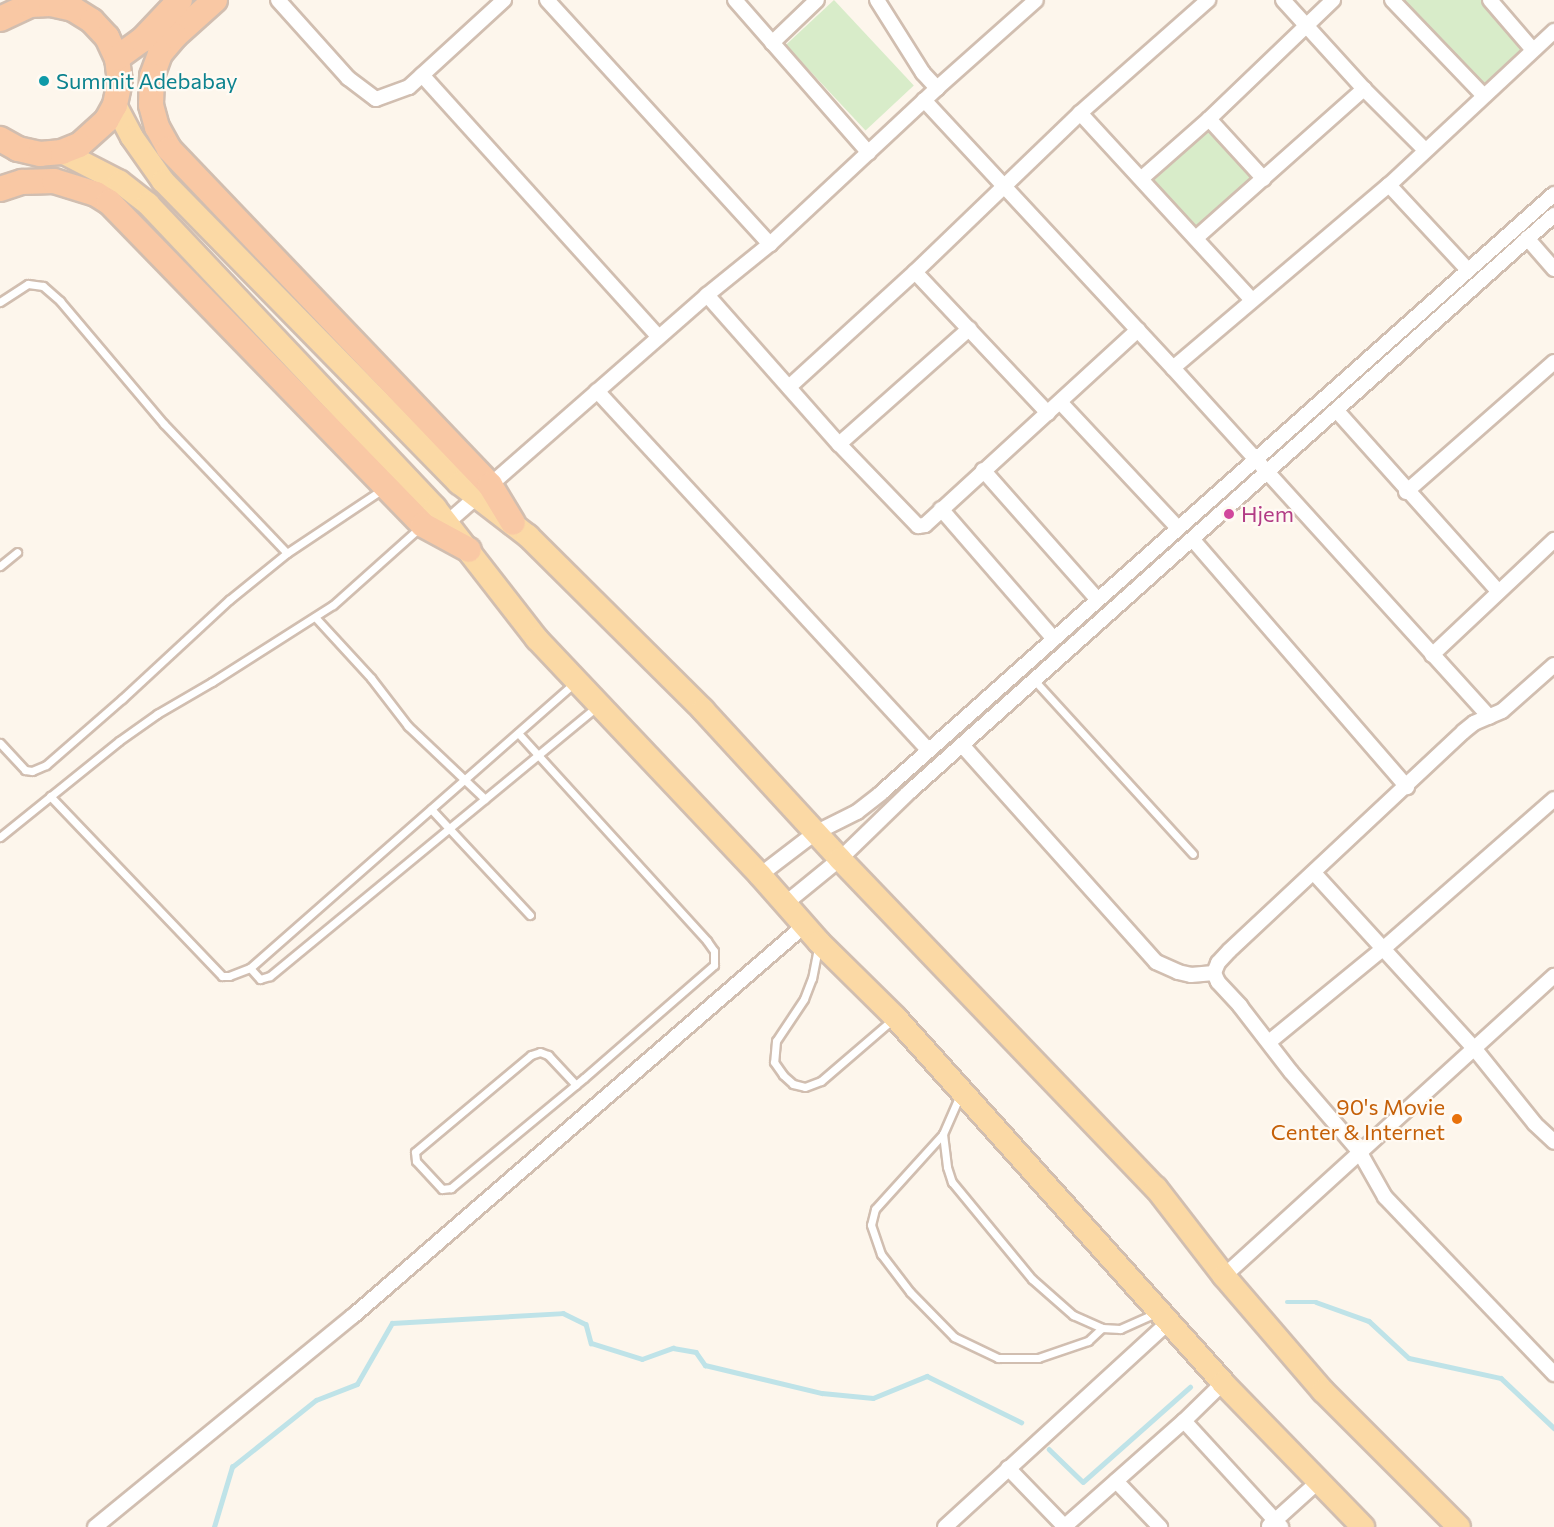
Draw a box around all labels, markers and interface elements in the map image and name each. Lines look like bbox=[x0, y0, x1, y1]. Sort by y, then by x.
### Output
place label: Summit Adebabay bbox=[56, 68, 238, 94]
marker: Summit Adebabay bbox=[37, 74, 51, 88]
place label: Hjem bbox=[1241, 501, 1294, 527]
marker: Hjem bbox=[1222, 507, 1236, 521]
place label: 90's Movie Center & Internet bbox=[1271, 1093, 1445, 1144]
marker: 90's Movie Center & Internet bbox=[1450, 1112, 1464, 1126]

